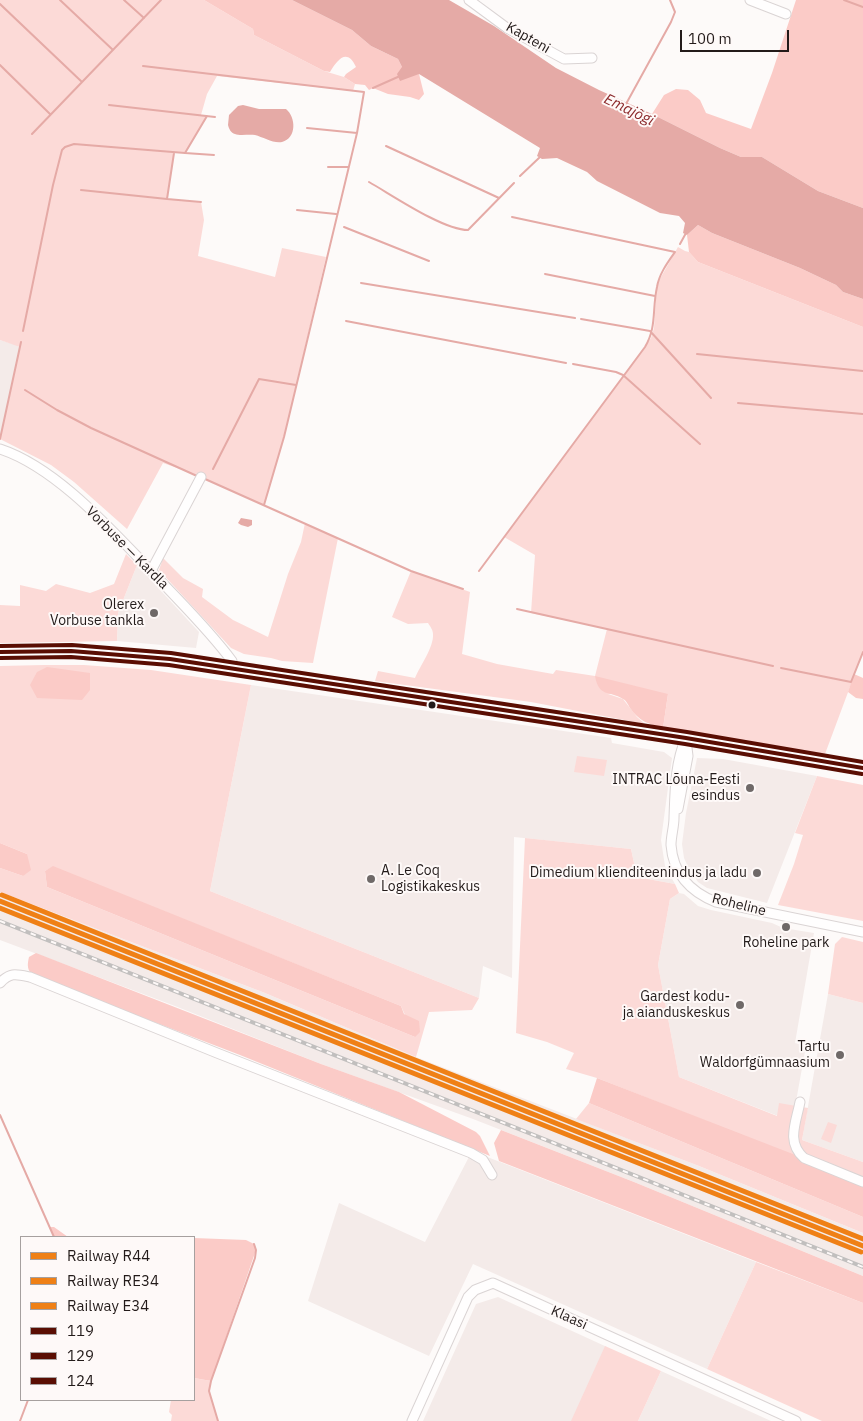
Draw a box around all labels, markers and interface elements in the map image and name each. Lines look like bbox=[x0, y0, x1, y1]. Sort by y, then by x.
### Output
street label: Kapteni bbox=[503, 19, 553, 57]
scale bar bbox=[683, 20, 792, 52]
text: 100 m bbox=[688, 29, 732, 48]
water label: Emajõgi bbox=[601, 90, 657, 130]
street label: Vorbuse — Kardla bbox=[82, 503, 172, 593]
place label: Olerex Vorbuse tankla bbox=[50, 597, 144, 630]
marker: Olerex Vorbuse tankla bbox=[148, 607, 160, 619]
unlabelled marker bbox=[427, 700, 437, 710]
place label: INTRAC Lõuna-Eesti esindus bbox=[612, 772, 740, 804]
marker: INTRAC Lõuna-Eesti esindus bbox=[744, 782, 756, 794]
place label: A. Le Coq Logistikakeskus bbox=[381, 863, 480, 896]
place label: Dimedium klienditeenindus ja ladu bbox=[530, 865, 747, 881]
marker: Dimedium klienditeenindus ja ladu bbox=[751, 867, 763, 879]
marker: A. Le Coq Logistikakeskus bbox=[365, 873, 377, 885]
street label: Roheline bbox=[710, 890, 768, 920]
marker: Roheline park bbox=[780, 921, 792, 933]
place label: Roheline park bbox=[743, 935, 829, 951]
place label: Gardest kodu- ja aianduskeskus bbox=[623, 989, 730, 1022]
marker: Gardest kodu- ja aianduskeskus bbox=[734, 999, 746, 1011]
place label: Tartu Waldorfgümnaasium bbox=[700, 1039, 830, 1072]
marker: Tartu Waldorfgümnaasium bbox=[834, 1049, 846, 1061]
legend bbox=[20, 1236, 195, 1401]
text: Railway R44 bbox=[67, 1246, 150, 1265]
text: Railway RE34 bbox=[67, 1271, 159, 1290]
text: Railway E34 bbox=[67, 1296, 149, 1315]
street label: Klaasi bbox=[548, 1303, 590, 1333]
text: 119 bbox=[67, 1321, 94, 1340]
text: 129 bbox=[67, 1346, 94, 1365]
text: 124 bbox=[67, 1371, 94, 1390]

